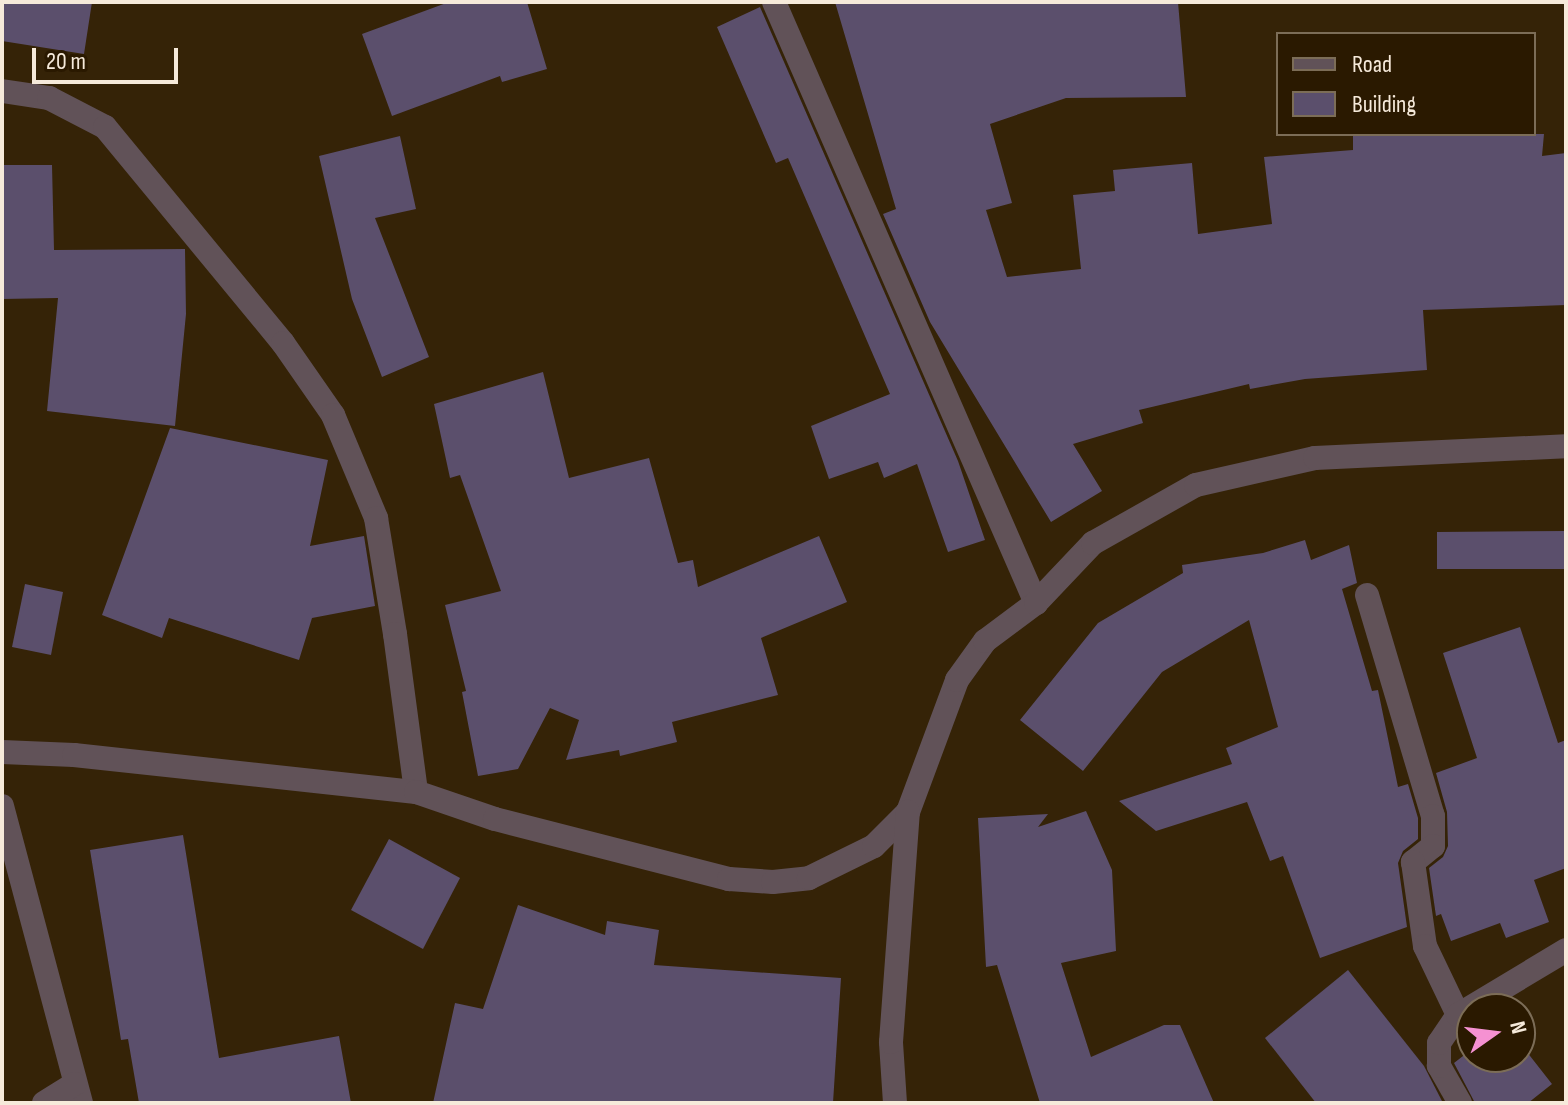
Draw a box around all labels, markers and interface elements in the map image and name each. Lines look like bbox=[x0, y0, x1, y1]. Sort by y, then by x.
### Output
scale bar bbox=[36, 32, 182, 82]
legend bbox=[1276, 32, 1536, 136]
text: 20 m bbox=[46, 47, 86, 76]
text: Road bbox=[1352, 50, 1392, 79]
text: Building bbox=[1352, 90, 1416, 119]
north arrow bbox=[1456, 993, 1536, 1073]
text: N bbox=[1503, 1019, 1532, 1037]

